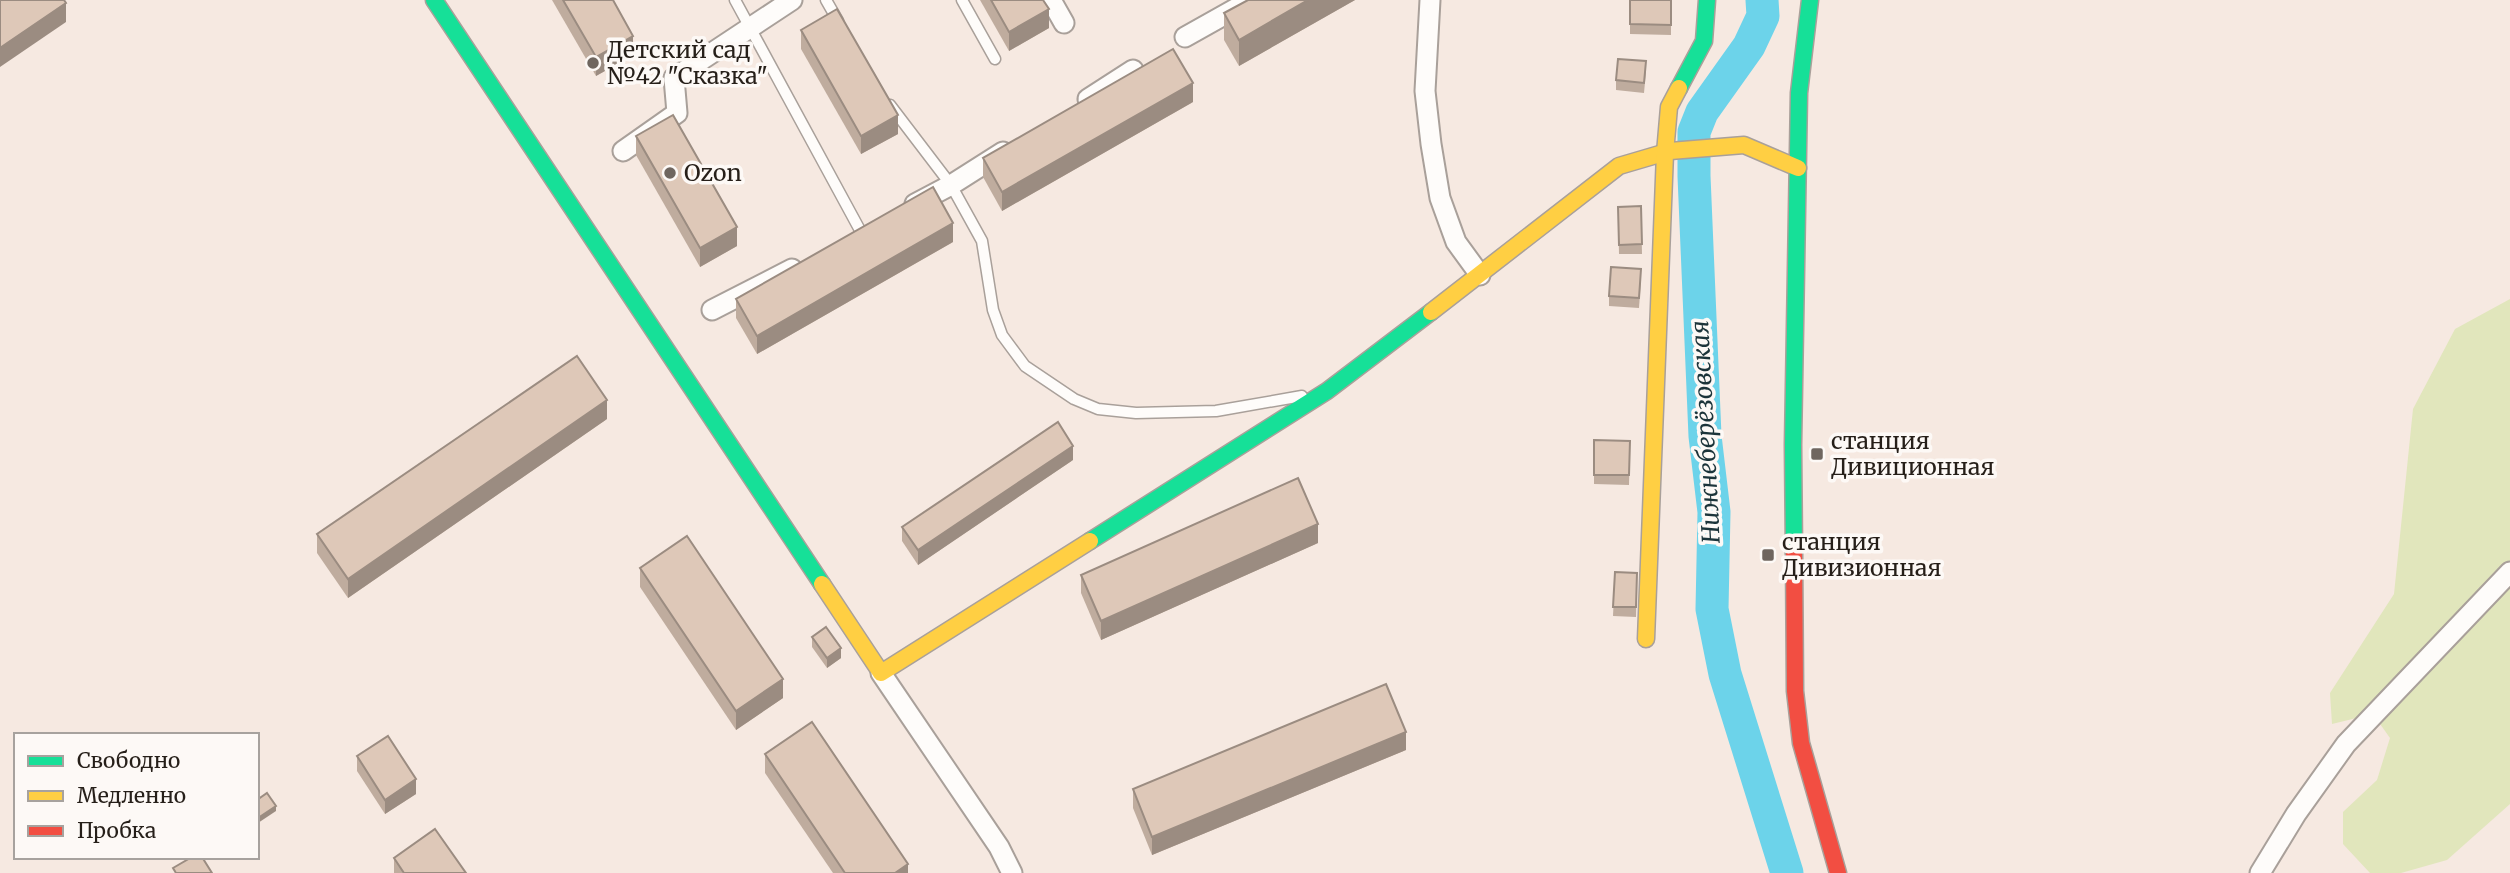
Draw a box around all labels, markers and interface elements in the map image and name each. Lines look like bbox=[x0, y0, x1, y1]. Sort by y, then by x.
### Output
place label: Детский сад №42 "Сказка" bbox=[607, 35, 768, 90]
marker: Детский сад №42 "Сказка" bbox=[585, 55, 601, 71]
place label: Ozon bbox=[684, 158, 742, 187]
marker: Ozon bbox=[662, 165, 678, 181]
water label: Нижнеберёзовская bbox=[1684, 320, 1727, 544]
place label: станция Дивиционная bbox=[1831, 426, 1994, 481]
marker: станция Дивиционная bbox=[1809, 446, 1825, 462]
place label: станция Дивизионная bbox=[1782, 527, 1941, 582]
marker: станция Дивизионная bbox=[1760, 547, 1776, 563]
legend bbox=[14, 733, 259, 859]
text: Свободно bbox=[77, 747, 180, 774]
text: Медленно bbox=[77, 782, 186, 809]
text: Пробка bbox=[77, 817, 156, 844]

